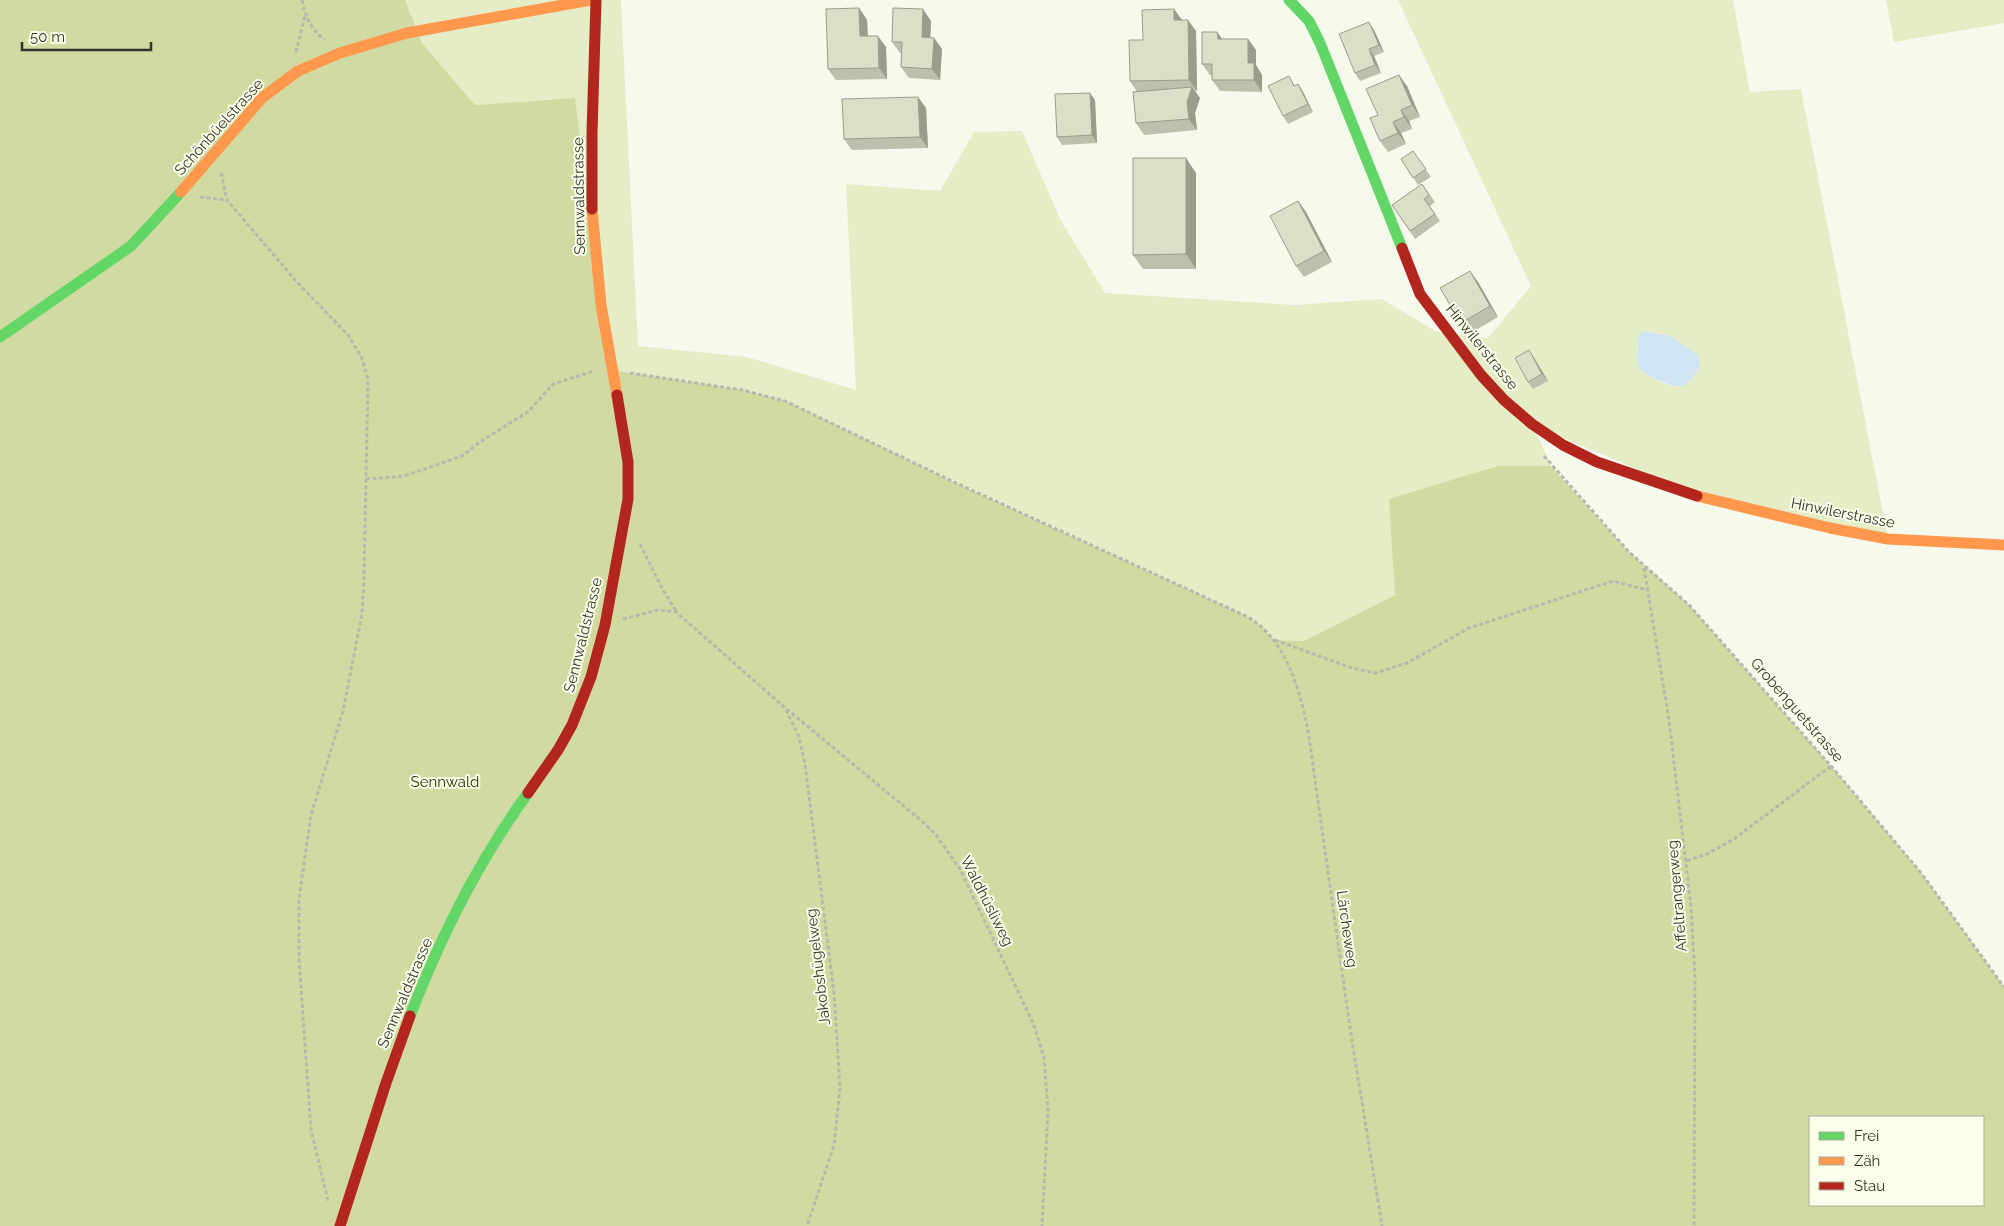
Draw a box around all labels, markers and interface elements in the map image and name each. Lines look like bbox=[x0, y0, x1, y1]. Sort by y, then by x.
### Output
scale bar bbox=[22, 20, 151, 52]
text: 50 m bbox=[30, 28, 65, 46]
street label: Schönbüelstrasse bbox=[171, 75, 267, 179]
street label: Sennwaldstrasse bbox=[569, 137, 589, 255]
street label: Hinwilerstrasse bbox=[1442, 300, 1522, 394]
street label: Hinwilerstrasse bbox=[1789, 494, 1897, 532]
street label: Sennwaldstrasse bbox=[560, 575, 606, 694]
street label: Grobenguetstrasse bbox=[1747, 654, 1847, 766]
park label: Sennwald bbox=[411, 773, 479, 791]
street label: Affeltrangerweg bbox=[1663, 840, 1691, 952]
street label: Waldhüsliweg bbox=[957, 853, 1017, 949]
street label: Lärcheweg bbox=[1333, 889, 1361, 969]
street label: Jakobshügelweg bbox=[802, 907, 834, 1027]
street label: Sennwaldstrasse bbox=[374, 935, 436, 1051]
legend bbox=[1809, 1116, 1984, 1206]
text: Frei bbox=[1854, 1127, 1879, 1145]
text: Zäh bbox=[1854, 1152, 1880, 1170]
text: Stau bbox=[1854, 1177, 1885, 1195]

